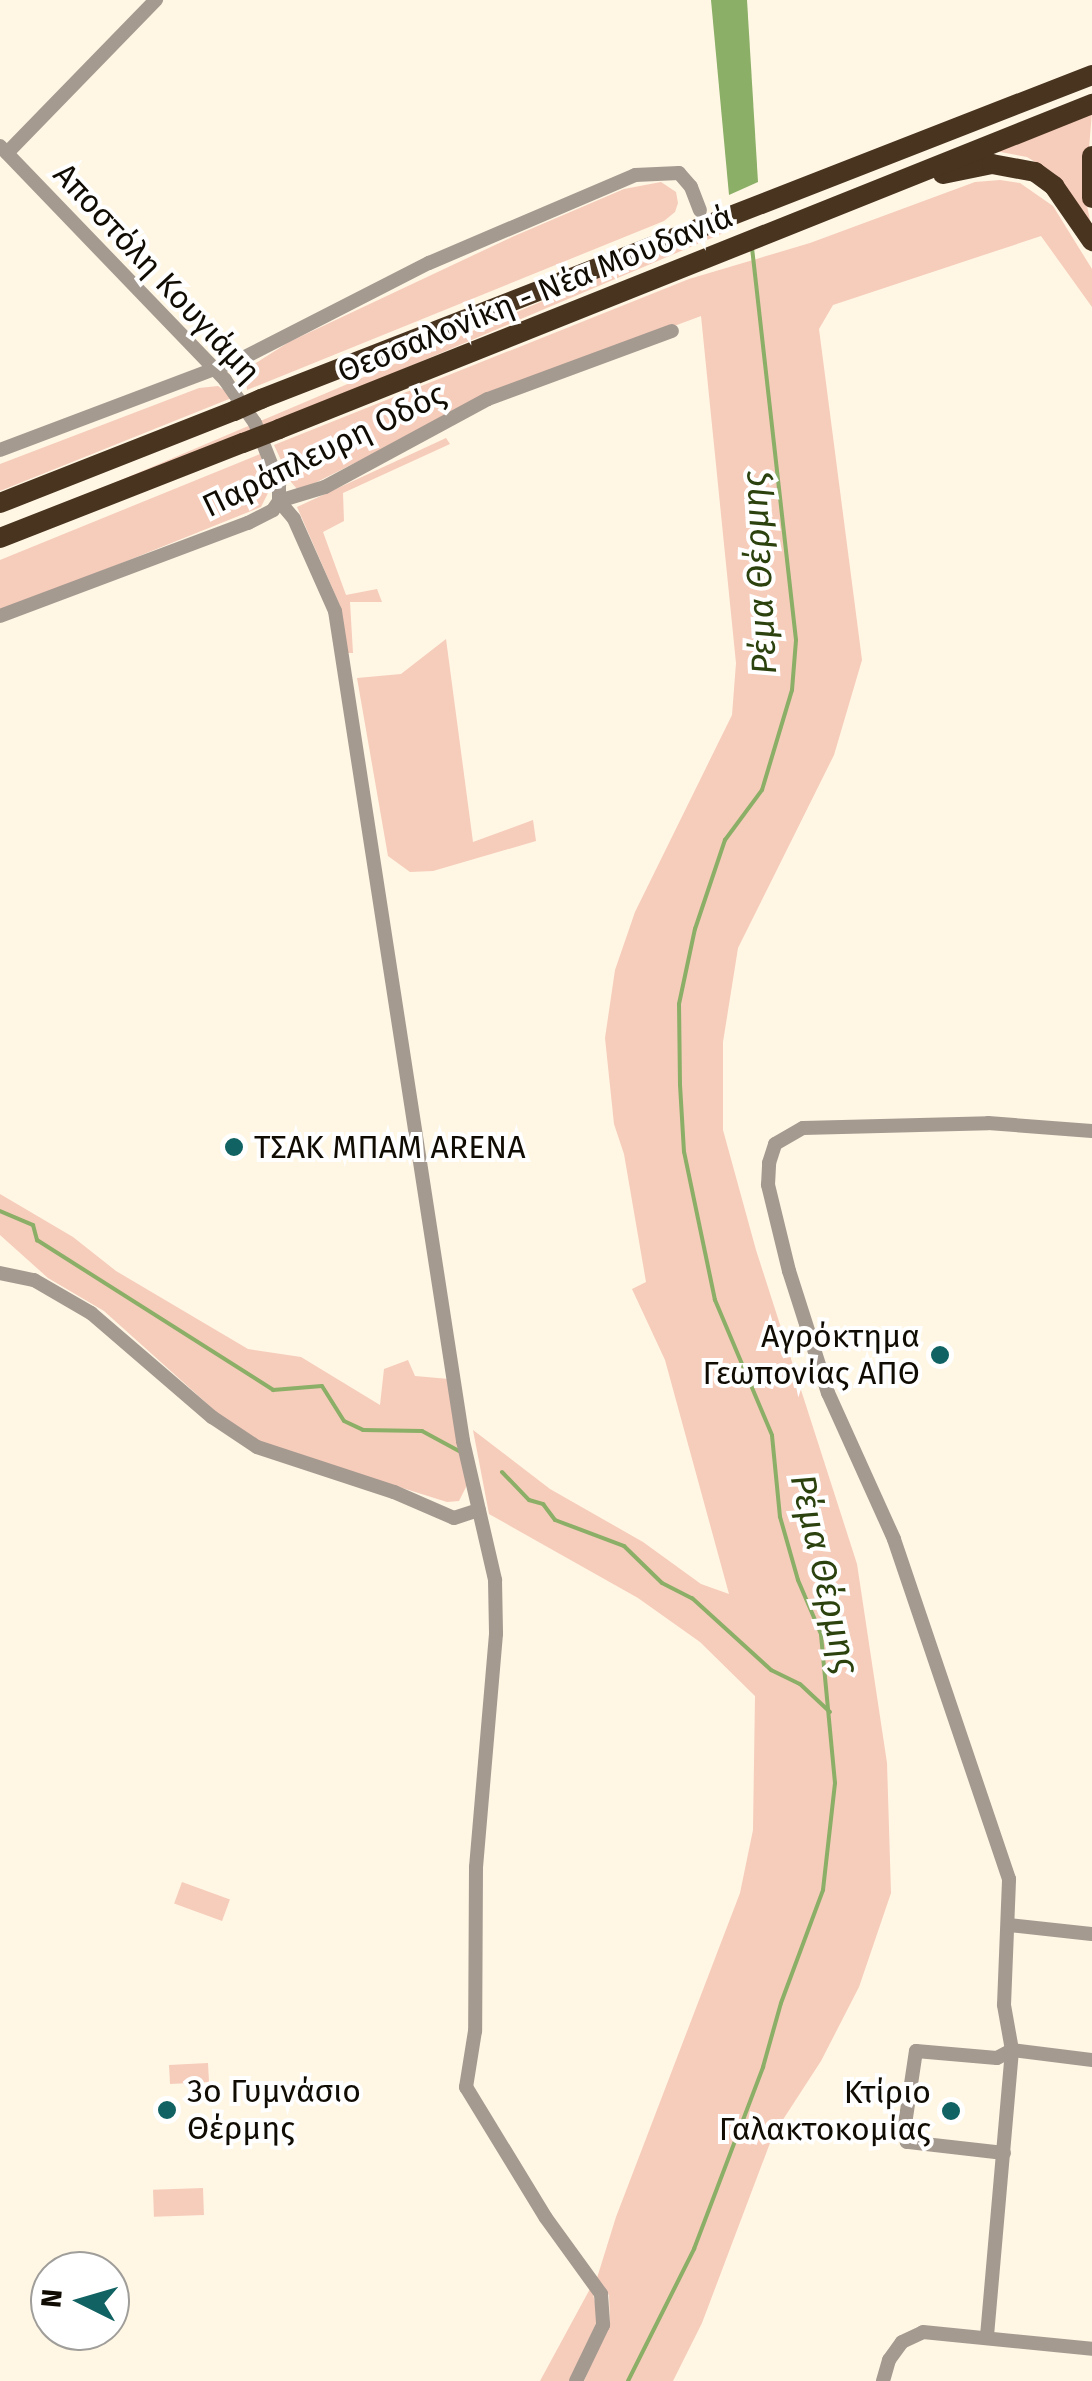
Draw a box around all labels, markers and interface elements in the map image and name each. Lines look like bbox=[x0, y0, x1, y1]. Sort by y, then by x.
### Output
street label: Αποστόλη Κουγιάμη bbox=[45, 155, 269, 391]
street label: Θεσσαλονίκη - Νέα Μουδανιά bbox=[332, 197, 738, 391]
street label: Παράπλευρη Οδός bbox=[196, 375, 452, 525]
water label: Ρέμα Θέρμης bbox=[733, 470, 785, 676]
place label: ΤΣΑΚ ΜΠΑΜ ARENA bbox=[254, 1128, 526, 1166]
marker: ΤΣΑΚ ΜΠΑΜ ARENA bbox=[223, 1136, 245, 1158]
place label: Αγρόκτημα Γεωπονίας ΑΠΘ bbox=[703, 1318, 920, 1393]
marker: Αγρόκτημα Γεωπονίας ΑΠΘ bbox=[929, 1344, 951, 1366]
water label: Ρέμα Θέρμης bbox=[782, 1470, 868, 1678]
place label: 3ο Γυμνάσιο Θέρμης bbox=[187, 2073, 361, 2148]
place label: Κτίριο Γαλακτοκομίας bbox=[719, 2074, 931, 2149]
marker: 3ο Γυμνάσιο Θέρμης bbox=[156, 2099, 178, 2121]
marker: Κτίριο Γαλακτοκομίας bbox=[940, 2100, 962, 2122]
north arrow bbox=[30, 2251, 130, 2351]
text: N bbox=[34, 2288, 69, 2309]

